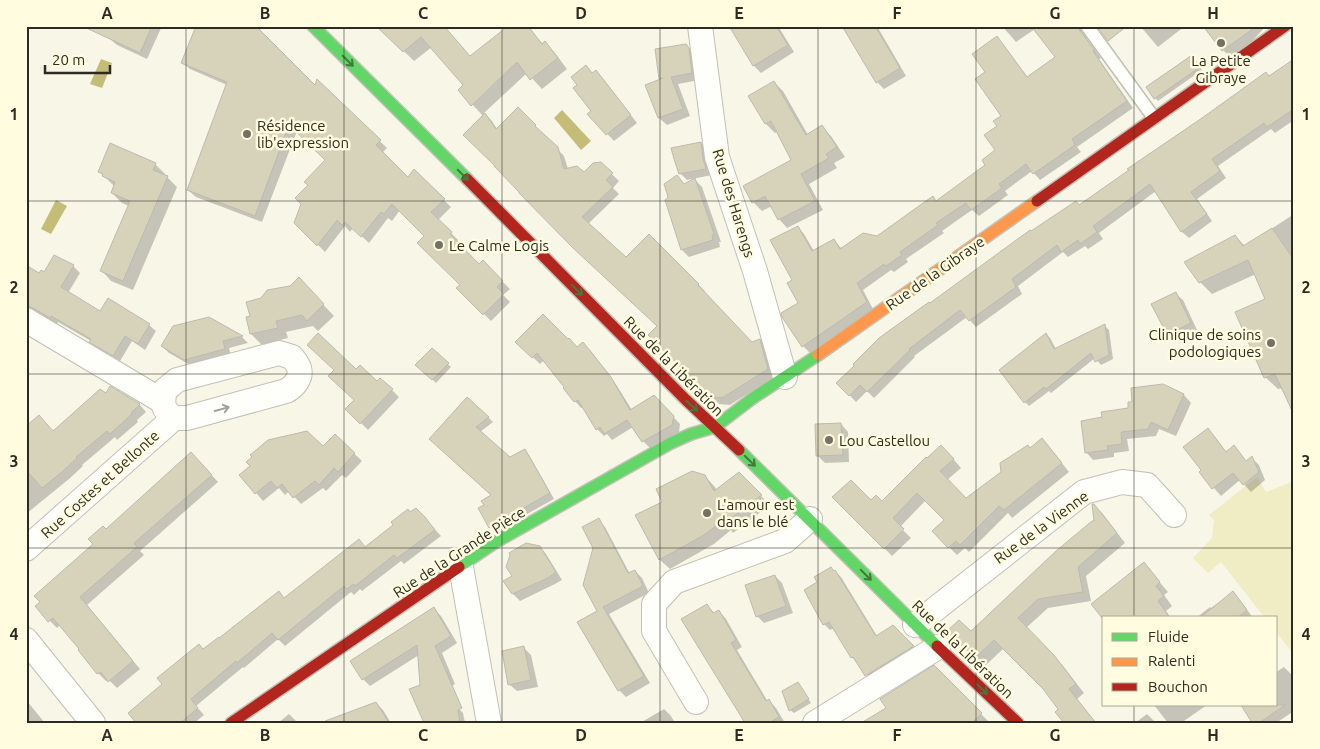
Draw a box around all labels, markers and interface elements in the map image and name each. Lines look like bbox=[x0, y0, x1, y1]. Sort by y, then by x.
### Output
text: A bbox=[101, 4, 113, 22]
text: B bbox=[260, 4, 270, 22]
text: C bbox=[418, 4, 428, 22]
text: D bbox=[575, 4, 587, 22]
text: E bbox=[734, 4, 744, 22]
text: F bbox=[893, 4, 902, 22]
text: G bbox=[1049, 4, 1061, 22]
text: H bbox=[1207, 4, 1219, 22]
marker: La Petite Gibraye bbox=[1215, 37, 1227, 49]
scale bar bbox=[45, 42, 110, 74]
text: 20 m bbox=[52, 51, 85, 68]
place label: La Petite Gibraye bbox=[1191, 52, 1251, 86]
one-way arrow bbox=[341, 54, 353, 66]
text: 1 bbox=[9, 105, 19, 123]
text: 1 bbox=[1301, 105, 1311, 123]
place label: Résidence lib'expression bbox=[257, 117, 349, 151]
marker: Résidence lib'expression bbox=[241, 128, 253, 140]
street label: Rue des Harengs bbox=[709, 147, 759, 259]
one-way arrow bbox=[457, 169, 469, 181]
street label: Rue de la Gibraye bbox=[882, 233, 988, 313]
place label: Le Calme Logis bbox=[449, 237, 549, 254]
marker: Le Calme Logis bbox=[433, 239, 445, 251]
text: 2 bbox=[9, 278, 19, 296]
text: 2 bbox=[1301, 278, 1311, 296]
one-way arrow bbox=[571, 284, 583, 296]
street label: Rue de la Libération bbox=[621, 313, 727, 419]
place label: Clinique de soins podologiques bbox=[1148, 326, 1261, 360]
marker: Clinique de soins podologiques bbox=[1265, 337, 1277, 349]
one-way arrow bbox=[685, 400, 698, 412]
one-way arrow bbox=[213, 403, 229, 413]
street label: Rue Costes et Bellonte bbox=[37, 427, 163, 541]
place label: Lou Castellou bbox=[839, 432, 930, 449]
marker: Lou Castellou bbox=[823, 434, 835, 446]
text: 3 bbox=[9, 452, 19, 470]
text: 3 bbox=[1301, 452, 1311, 470]
one-way arrow bbox=[744, 455, 756, 467]
street label: Rue de la Vienne bbox=[990, 487, 1092, 567]
place label: L'amour est dans le blé bbox=[717, 496, 794, 530]
street label: Rue de la Grande Pièce bbox=[390, 503, 528, 601]
marker: L'amour est dans le blé bbox=[701, 507, 713, 519]
one-way arrow bbox=[860, 569, 872, 581]
street label: Rue de la Libération bbox=[909, 596, 1017, 702]
legend bbox=[1102, 616, 1278, 706]
text: 4 bbox=[9, 625, 19, 643]
text: 4 bbox=[1301, 625, 1311, 643]
text: Fluide bbox=[1148, 628, 1189, 645]
text: Ralenti bbox=[1148, 652, 1195, 669]
text: Bouchon bbox=[1148, 678, 1208, 695]
one-way arrow bbox=[975, 683, 988, 695]
text: A bbox=[101, 726, 113, 744]
text: B bbox=[260, 726, 270, 744]
text: C bbox=[418, 726, 428, 744]
text: D bbox=[575, 726, 587, 744]
text: E bbox=[734, 726, 744, 744]
text: F bbox=[893, 726, 902, 744]
text: G bbox=[1049, 726, 1061, 744]
text: H bbox=[1207, 726, 1219, 744]

